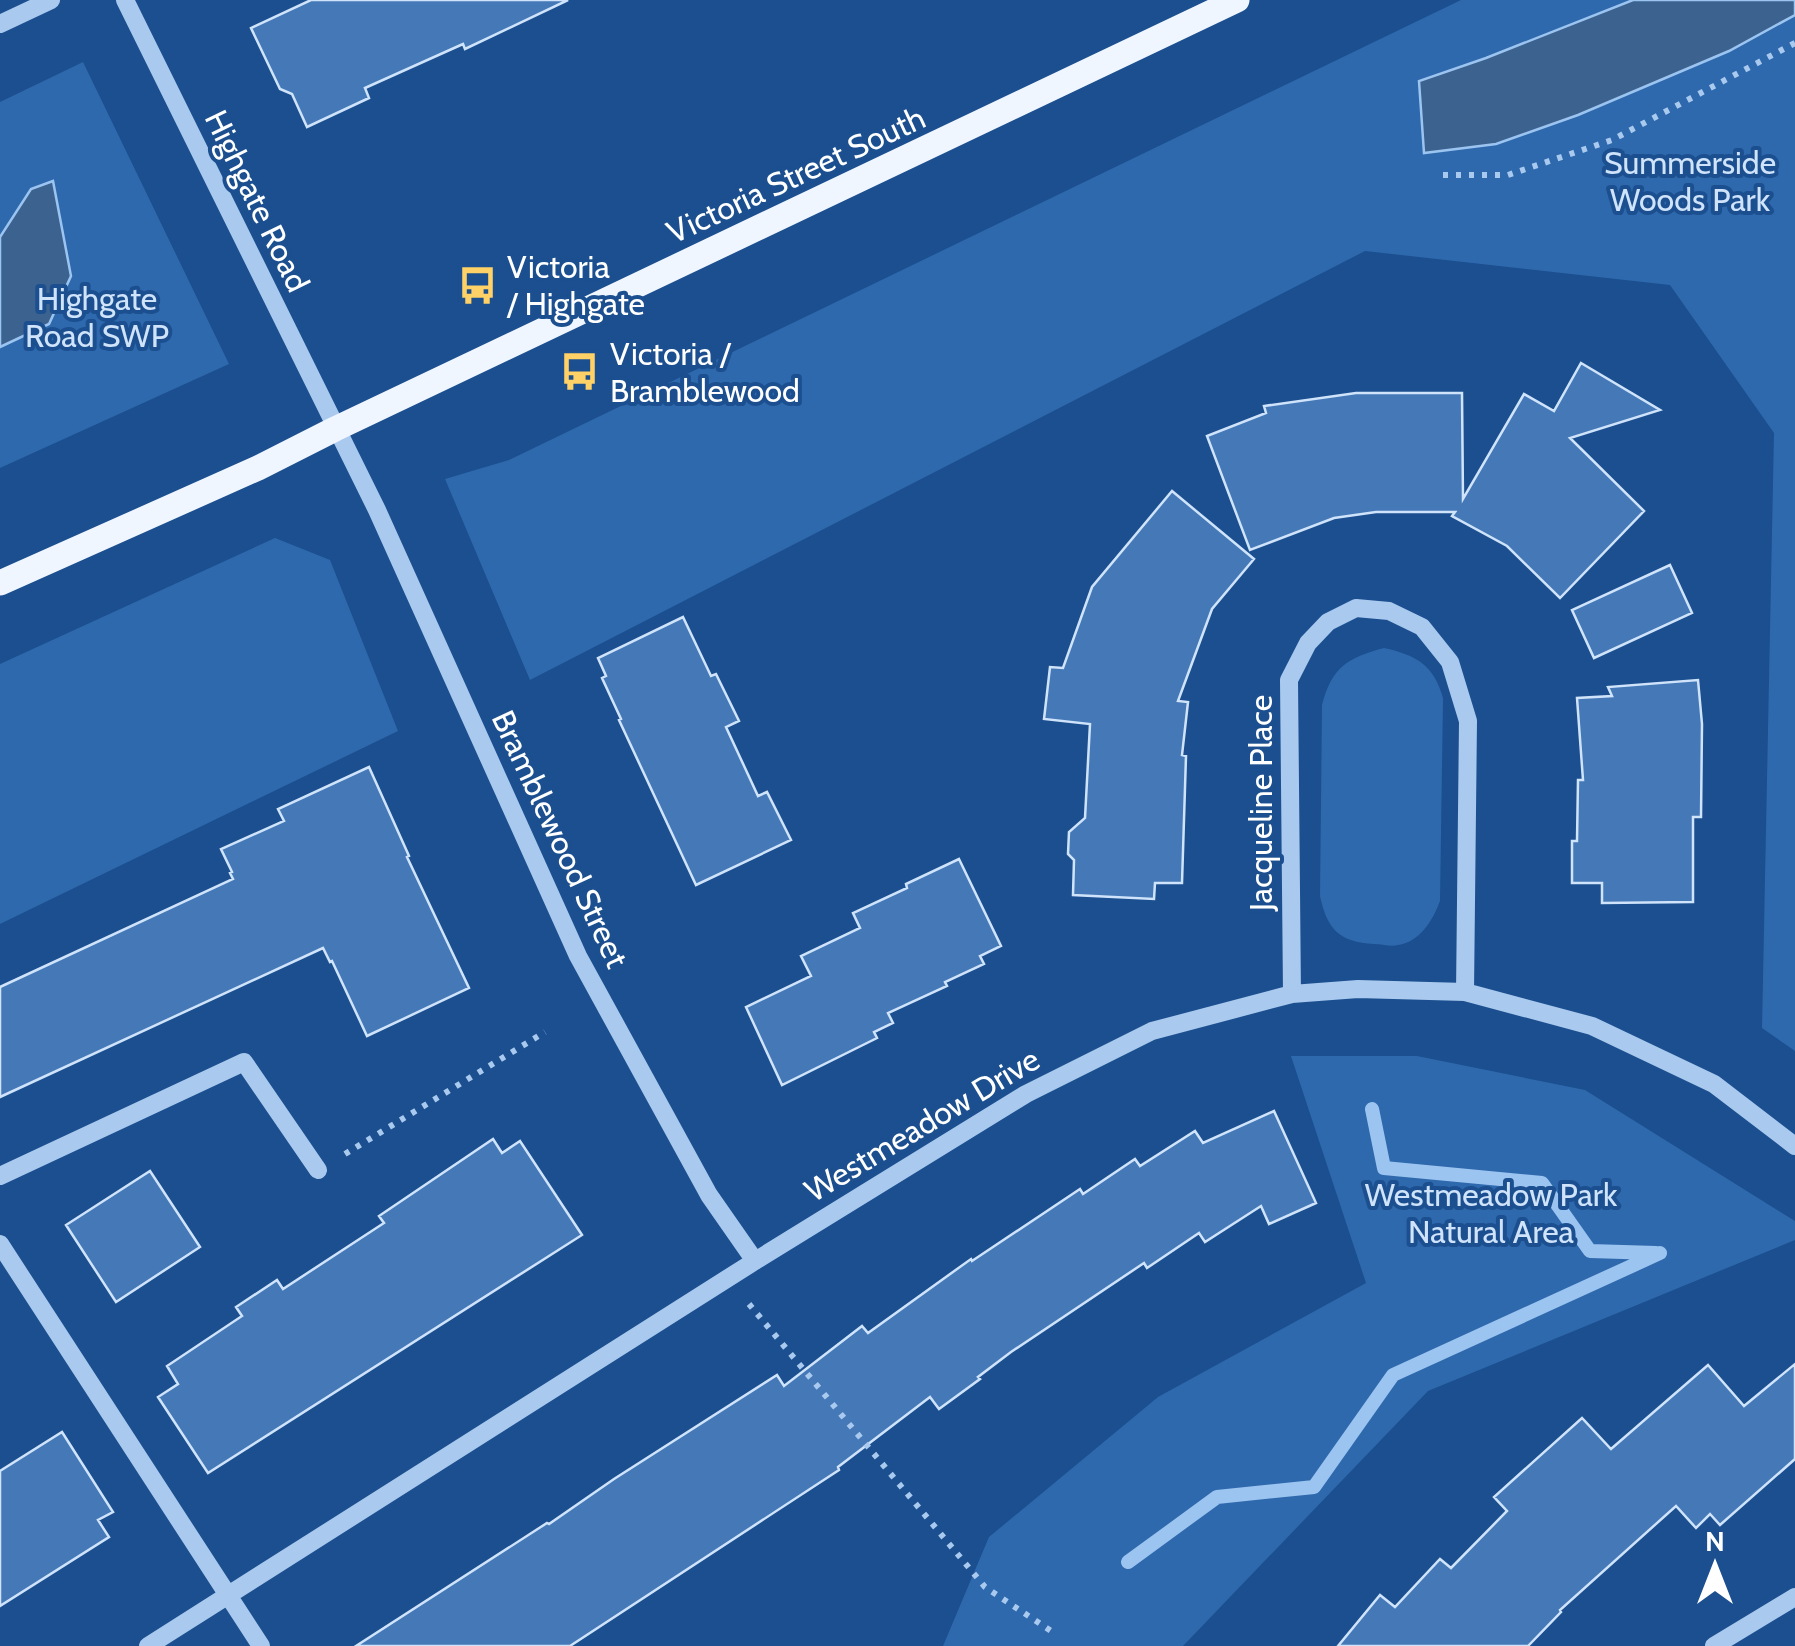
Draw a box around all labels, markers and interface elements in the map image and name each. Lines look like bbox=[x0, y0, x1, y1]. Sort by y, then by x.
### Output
street label: Victoria Street South bbox=[660, 98, 931, 252]
street label: Highgate Road bbox=[197, 104, 318, 298]
park label: Summerside Woods Park bbox=[1604, 143, 1776, 219]
place label: Victoria / Highgate bbox=[506, 247, 645, 323]
bus stop icon: Victoria / Highgate bbox=[456, 264, 498, 306]
park label: Highgate Road SWP bbox=[25, 279, 169, 355]
place label: Victoria / Bramblewood bbox=[610, 334, 800, 410]
bus stop icon: Victoria / Bramblewood bbox=[559, 351, 601, 393]
street label: Jacqueline Place bbox=[1241, 695, 1280, 912]
street label: Bramblewood Street bbox=[484, 704, 637, 974]
street label: Westmeadow Drive bbox=[797, 1039, 1046, 1210]
park label: Westmeadow Park Natural Area bbox=[1365, 1175, 1618, 1251]
north arrow bbox=[1665, 1516, 1765, 1616]
text: N bbox=[1705, 1524, 1725, 1558]

